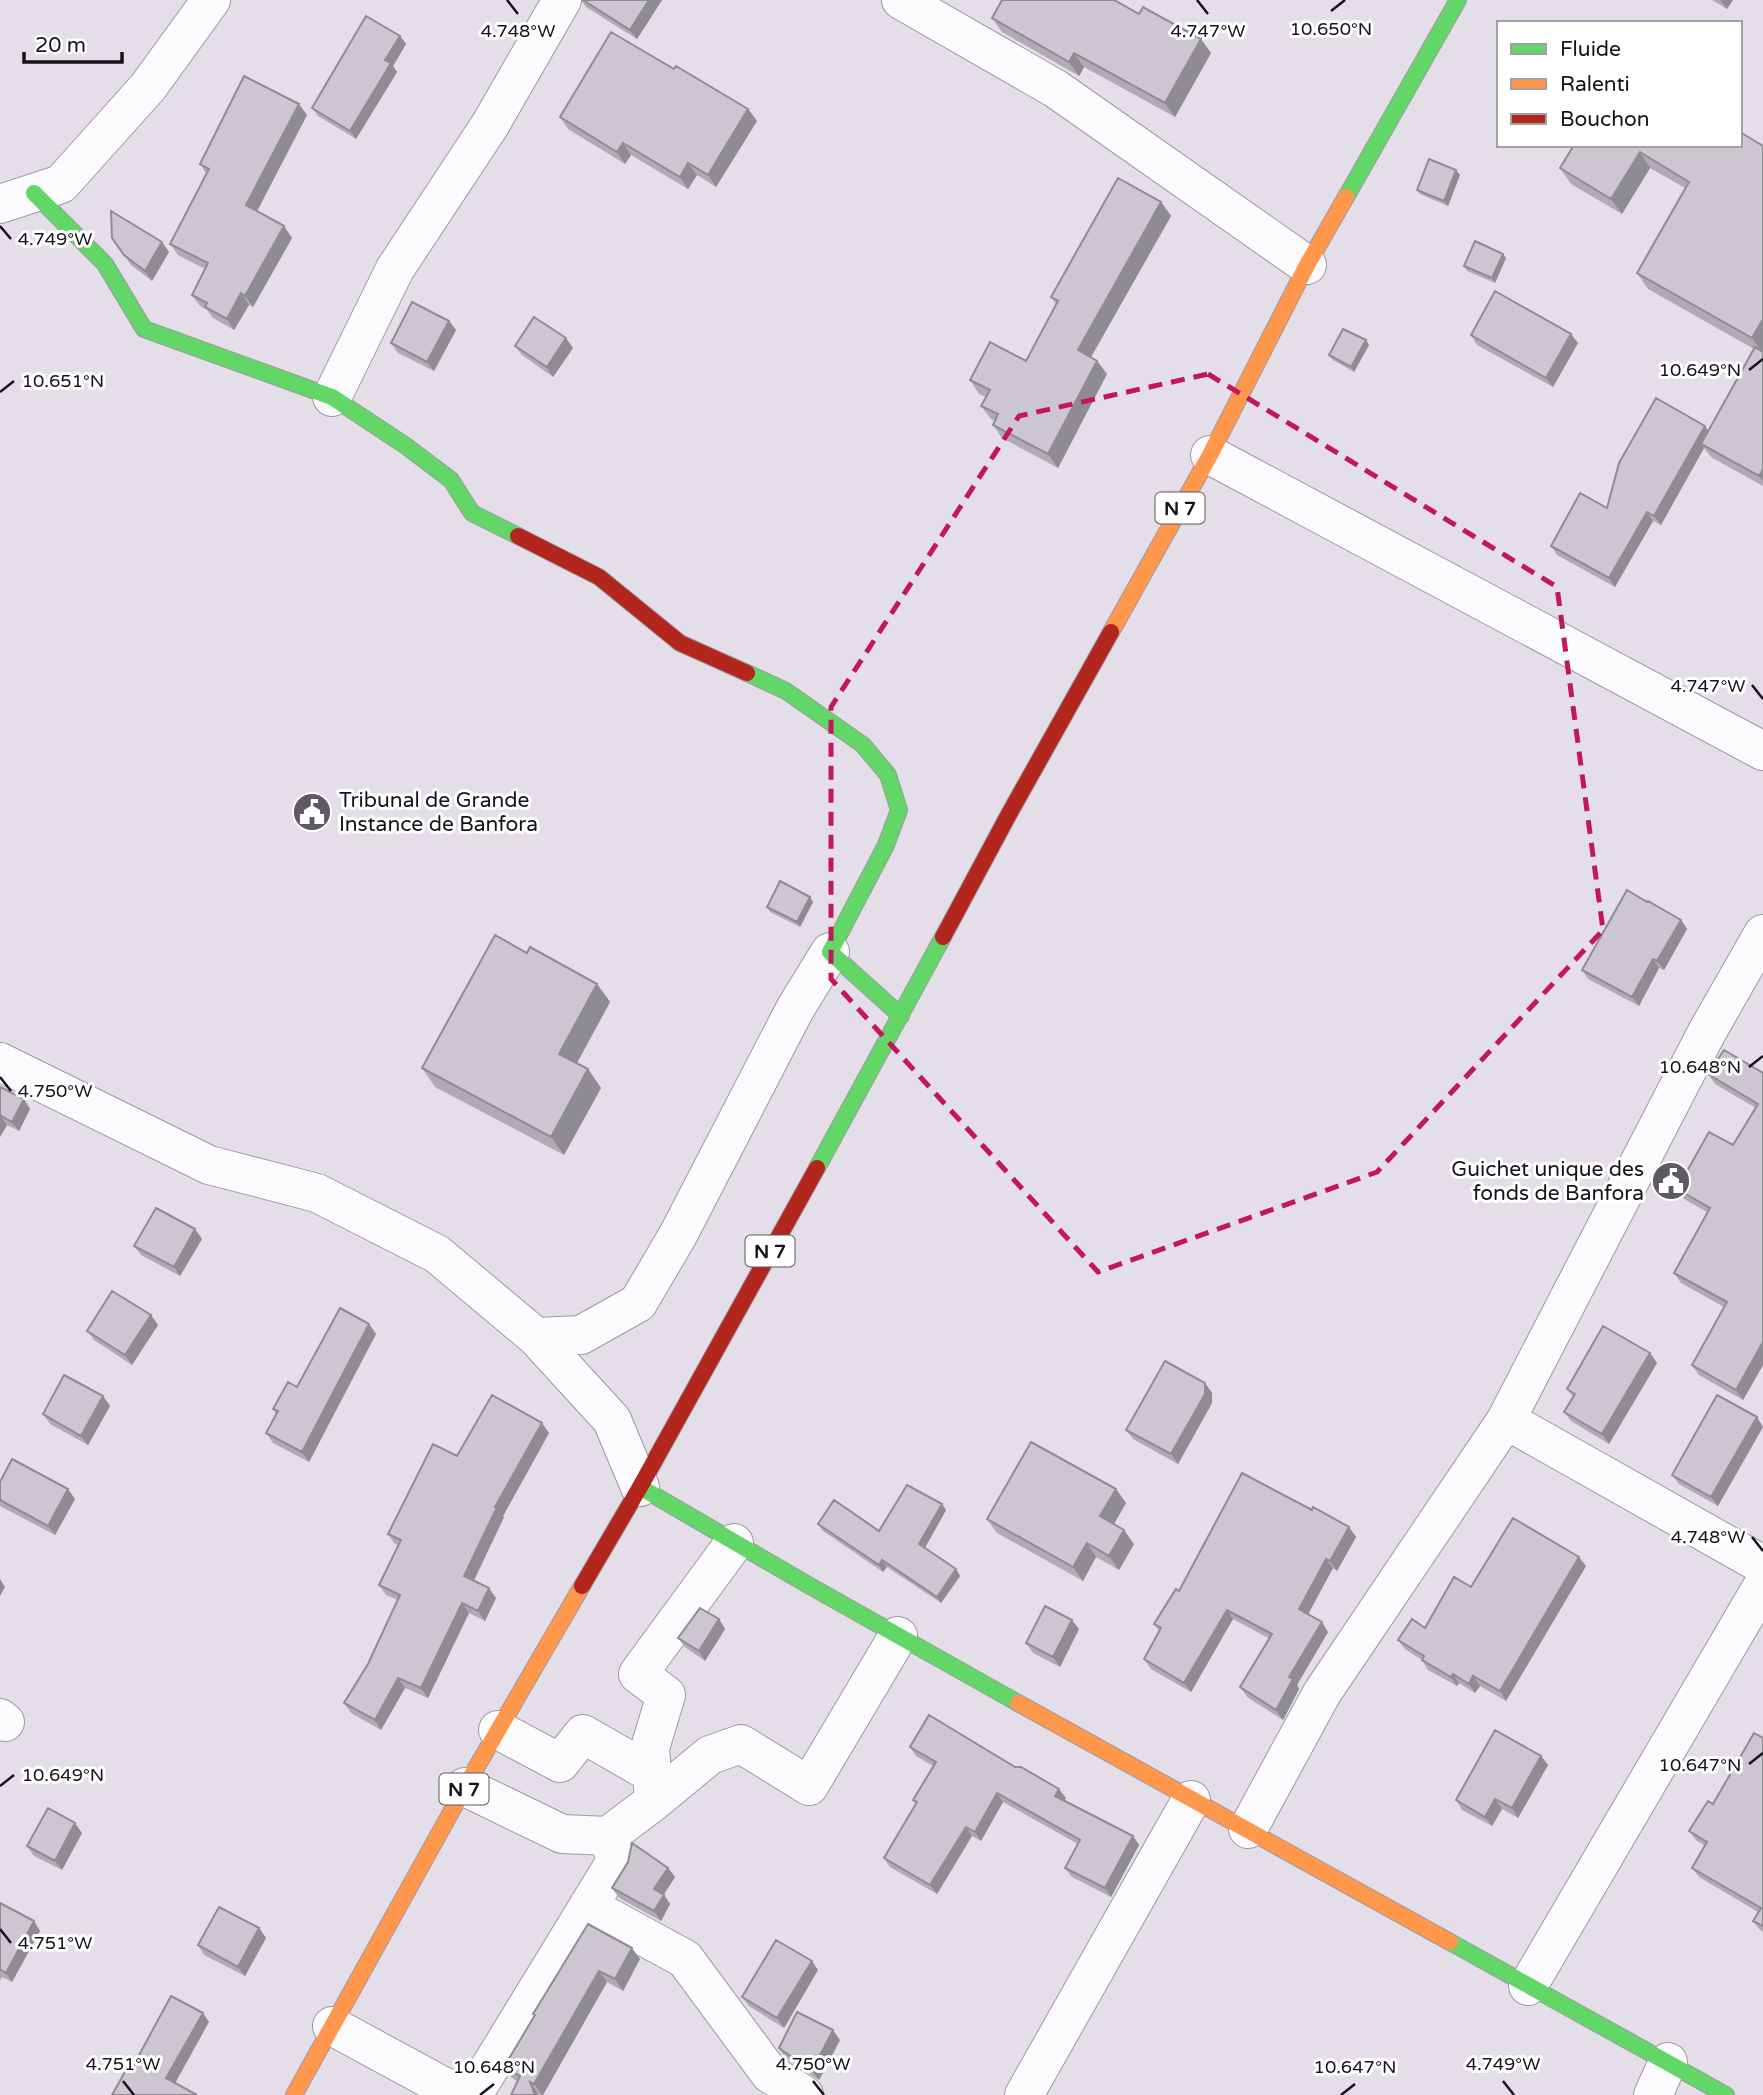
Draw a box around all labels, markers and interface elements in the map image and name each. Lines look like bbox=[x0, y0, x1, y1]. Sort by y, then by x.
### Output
text: 10.650°N bbox=[1290, 18, 1372, 40]
text: 4.748°W bbox=[481, 20, 555, 42]
text: 4.747°W bbox=[1170, 20, 1246, 42]
scale bar bbox=[24, 21, 122, 65]
legend bbox=[1497, 21, 1742, 147]
text: 20 m bbox=[35, 33, 86, 58]
text: Fluide bbox=[1560, 37, 1621, 62]
text: Ralenti bbox=[1560, 72, 1630, 97]
text: Bouchon bbox=[1560, 107, 1650, 132]
text: 4.749°W bbox=[18, 228, 92, 250]
text: 10.649°N bbox=[1659, 359, 1741, 381]
text: 10.651°N bbox=[22, 370, 104, 392]
road number: N 7 bbox=[1156, 492, 1204, 524]
text: 4.747°W bbox=[1670, 675, 1746, 697]
place label: Tribunal de Grande Instance de Banfora bbox=[339, 788, 538, 837]
public building icon: Tribunal de Grande Instance de Banfora bbox=[291, 791, 333, 833]
text: 10.648°N bbox=[1659, 1056, 1741, 1078]
text: 4.750°W bbox=[18, 1080, 92, 1102]
place label: Guichet unique des fonds de Banfora bbox=[1451, 1157, 1644, 1206]
public building icon: Guichet unique des fonds de Banfora bbox=[1650, 1160, 1692, 1202]
road number: N 7 bbox=[746, 1236, 794, 1266]
text: 4.748°W bbox=[1671, 1526, 1745, 1548]
text: 10.647°N bbox=[1659, 1754, 1741, 1776]
text: 10.649°N bbox=[22, 1764, 104, 1786]
road number: N 7 bbox=[440, 1774, 489, 1804]
text: 4.751°W bbox=[18, 1932, 92, 1954]
text: 4.751°W bbox=[86, 2053, 160, 2075]
text: 4.750°W bbox=[776, 2053, 850, 2075]
text: 4.749°W bbox=[1466, 2053, 1540, 2075]
text: 10.648°N bbox=[453, 2056, 535, 2078]
text: 10.647°N bbox=[1314, 2056, 1396, 2078]

